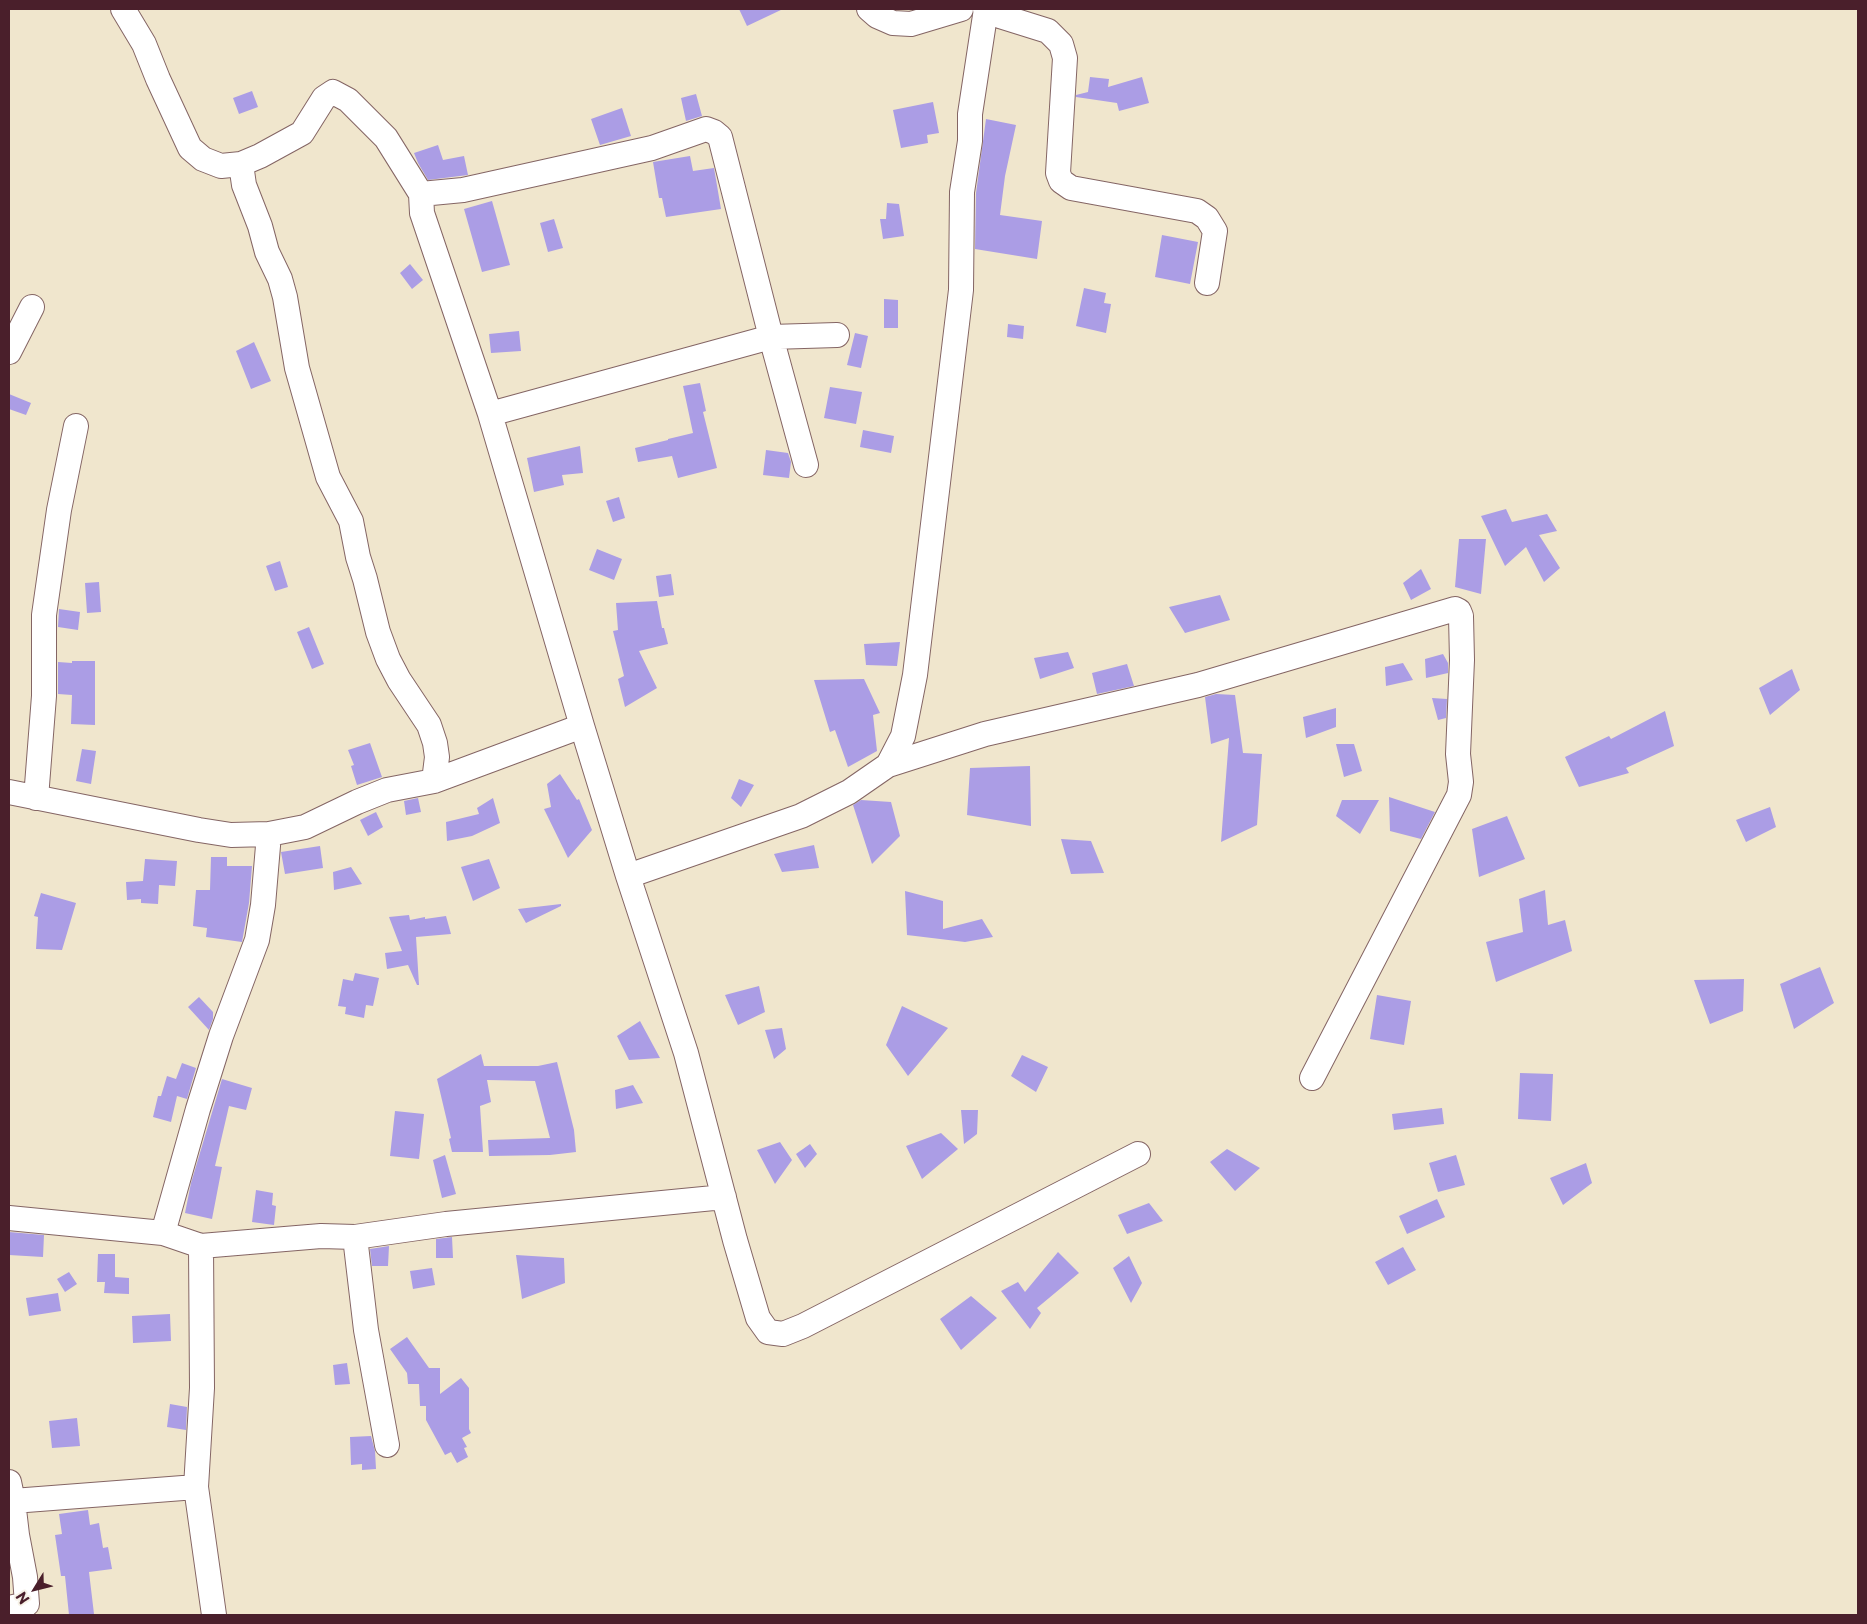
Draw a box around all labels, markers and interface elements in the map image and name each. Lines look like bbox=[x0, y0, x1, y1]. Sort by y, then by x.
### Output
north arrow bbox=[10, 1564, 60, 1614]
text: N bbox=[11, 1587, 34, 1609]

